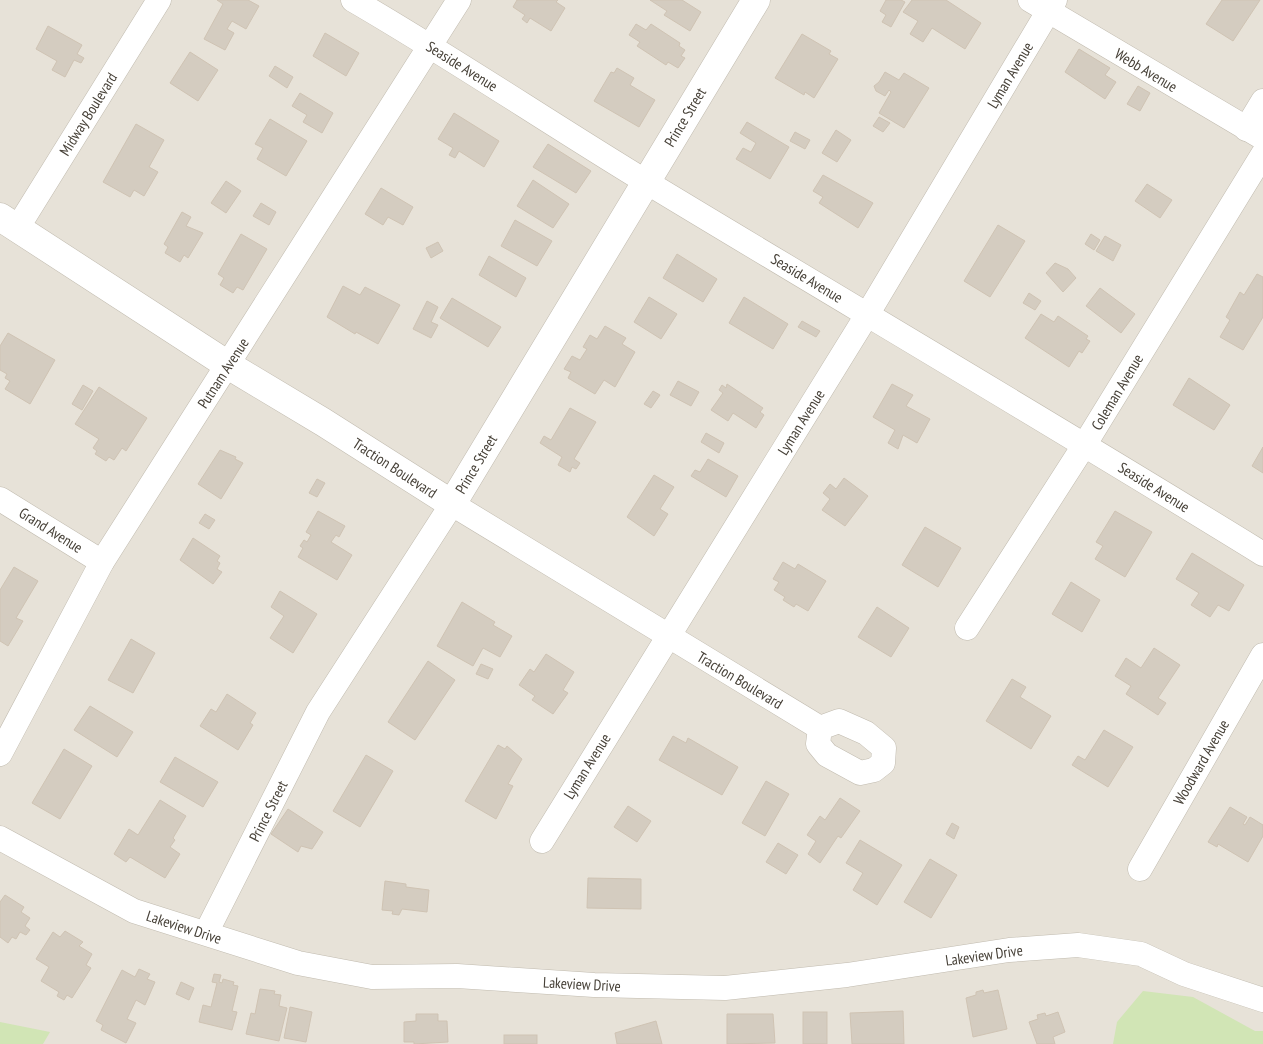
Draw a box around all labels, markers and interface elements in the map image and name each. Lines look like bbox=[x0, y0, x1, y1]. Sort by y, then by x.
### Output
street label: Seaside Avenue bbox=[423, 37, 501, 95]
street label: Lyman Avenue bbox=[983, 38, 1037, 112]
street label: Webb Avenue bbox=[1111, 44, 1181, 96]
street label: Midway Boulevard bbox=[55, 69, 121, 159]
street label: Prince Street bbox=[660, 84, 710, 150]
street label: Seaside Avenue bbox=[768, 249, 846, 307]
street label: Putnam Avenue bbox=[193, 334, 253, 412]
street label: Coleman Avenue bbox=[1087, 350, 1147, 434]
street label: Lyman Avenue bbox=[773, 386, 829, 458]
street label: Prince Street bbox=[451, 431, 501, 497]
street label: Traction Boulevard bbox=[349, 434, 441, 502]
street label: Seaside Avenue bbox=[1115, 458, 1193, 516]
street label: Grand Avenue bbox=[16, 503, 86, 557]
street label: Traction Boulevard bbox=[694, 647, 786, 713]
street label: Woodward Avenue bbox=[1169, 716, 1233, 808]
street label: Lyman Avenue bbox=[559, 730, 615, 802]
street label: Prince Street bbox=[245, 777, 291, 845]
street label: Lakeview Drive bbox=[144, 906, 224, 948]
street label: Lakeview Drive bbox=[944, 940, 1024, 970]
street label: Lakeview Drive bbox=[543, 972, 621, 996]

